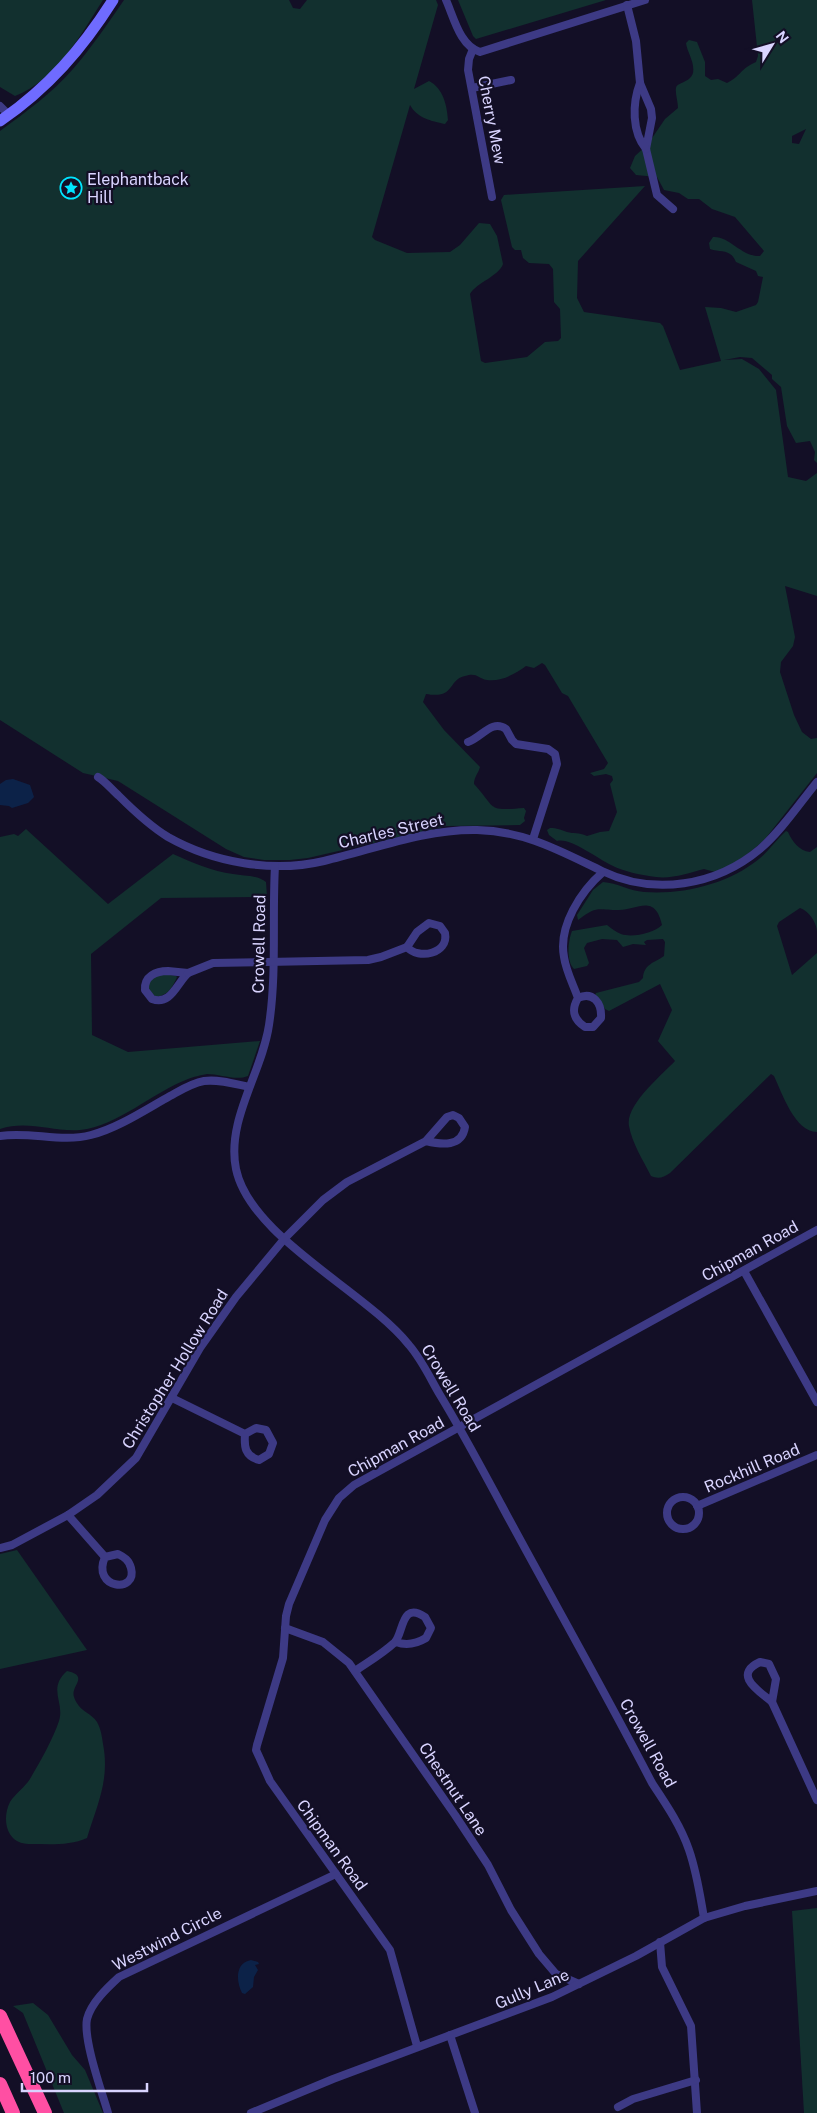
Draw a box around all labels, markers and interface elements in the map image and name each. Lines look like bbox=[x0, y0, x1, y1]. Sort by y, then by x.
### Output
north arrow bbox=[747, 20, 797, 70]
text: N bbox=[773, 28, 792, 46]
street label: Cherry Mew bbox=[474, 74, 510, 166]
place label: Elephantback Hill bbox=[87, 170, 189, 207]
place icon: Elephantback Hill bbox=[59, 176, 83, 200]
street label: Charles Street bbox=[337, 810, 445, 852]
street label: Crowell Road bbox=[249, 894, 269, 994]
street label: Chipman Road bbox=[698, 1217, 802, 1285]
street label: Christopher Hollow Road bbox=[118, 1286, 232, 1452]
street label: Crowell Road bbox=[417, 1341, 485, 1435]
street label: Chipman Road bbox=[344, 1413, 448, 1481]
street label: Rockhill Road bbox=[701, 1439, 803, 1497]
street label: Crowell Road bbox=[616, 1695, 680, 1791]
street label: Chestnut Lane bbox=[415, 1739, 491, 1839]
street label: Chipman Road bbox=[293, 1796, 371, 1894]
street label: Westwind Circle bbox=[109, 1903, 225, 1975]
street label: Gully Lane bbox=[492, 1965, 572, 2013]
scale bar bbox=[22, 2060, 148, 2092]
text: 100 m bbox=[30, 2069, 71, 2086]

